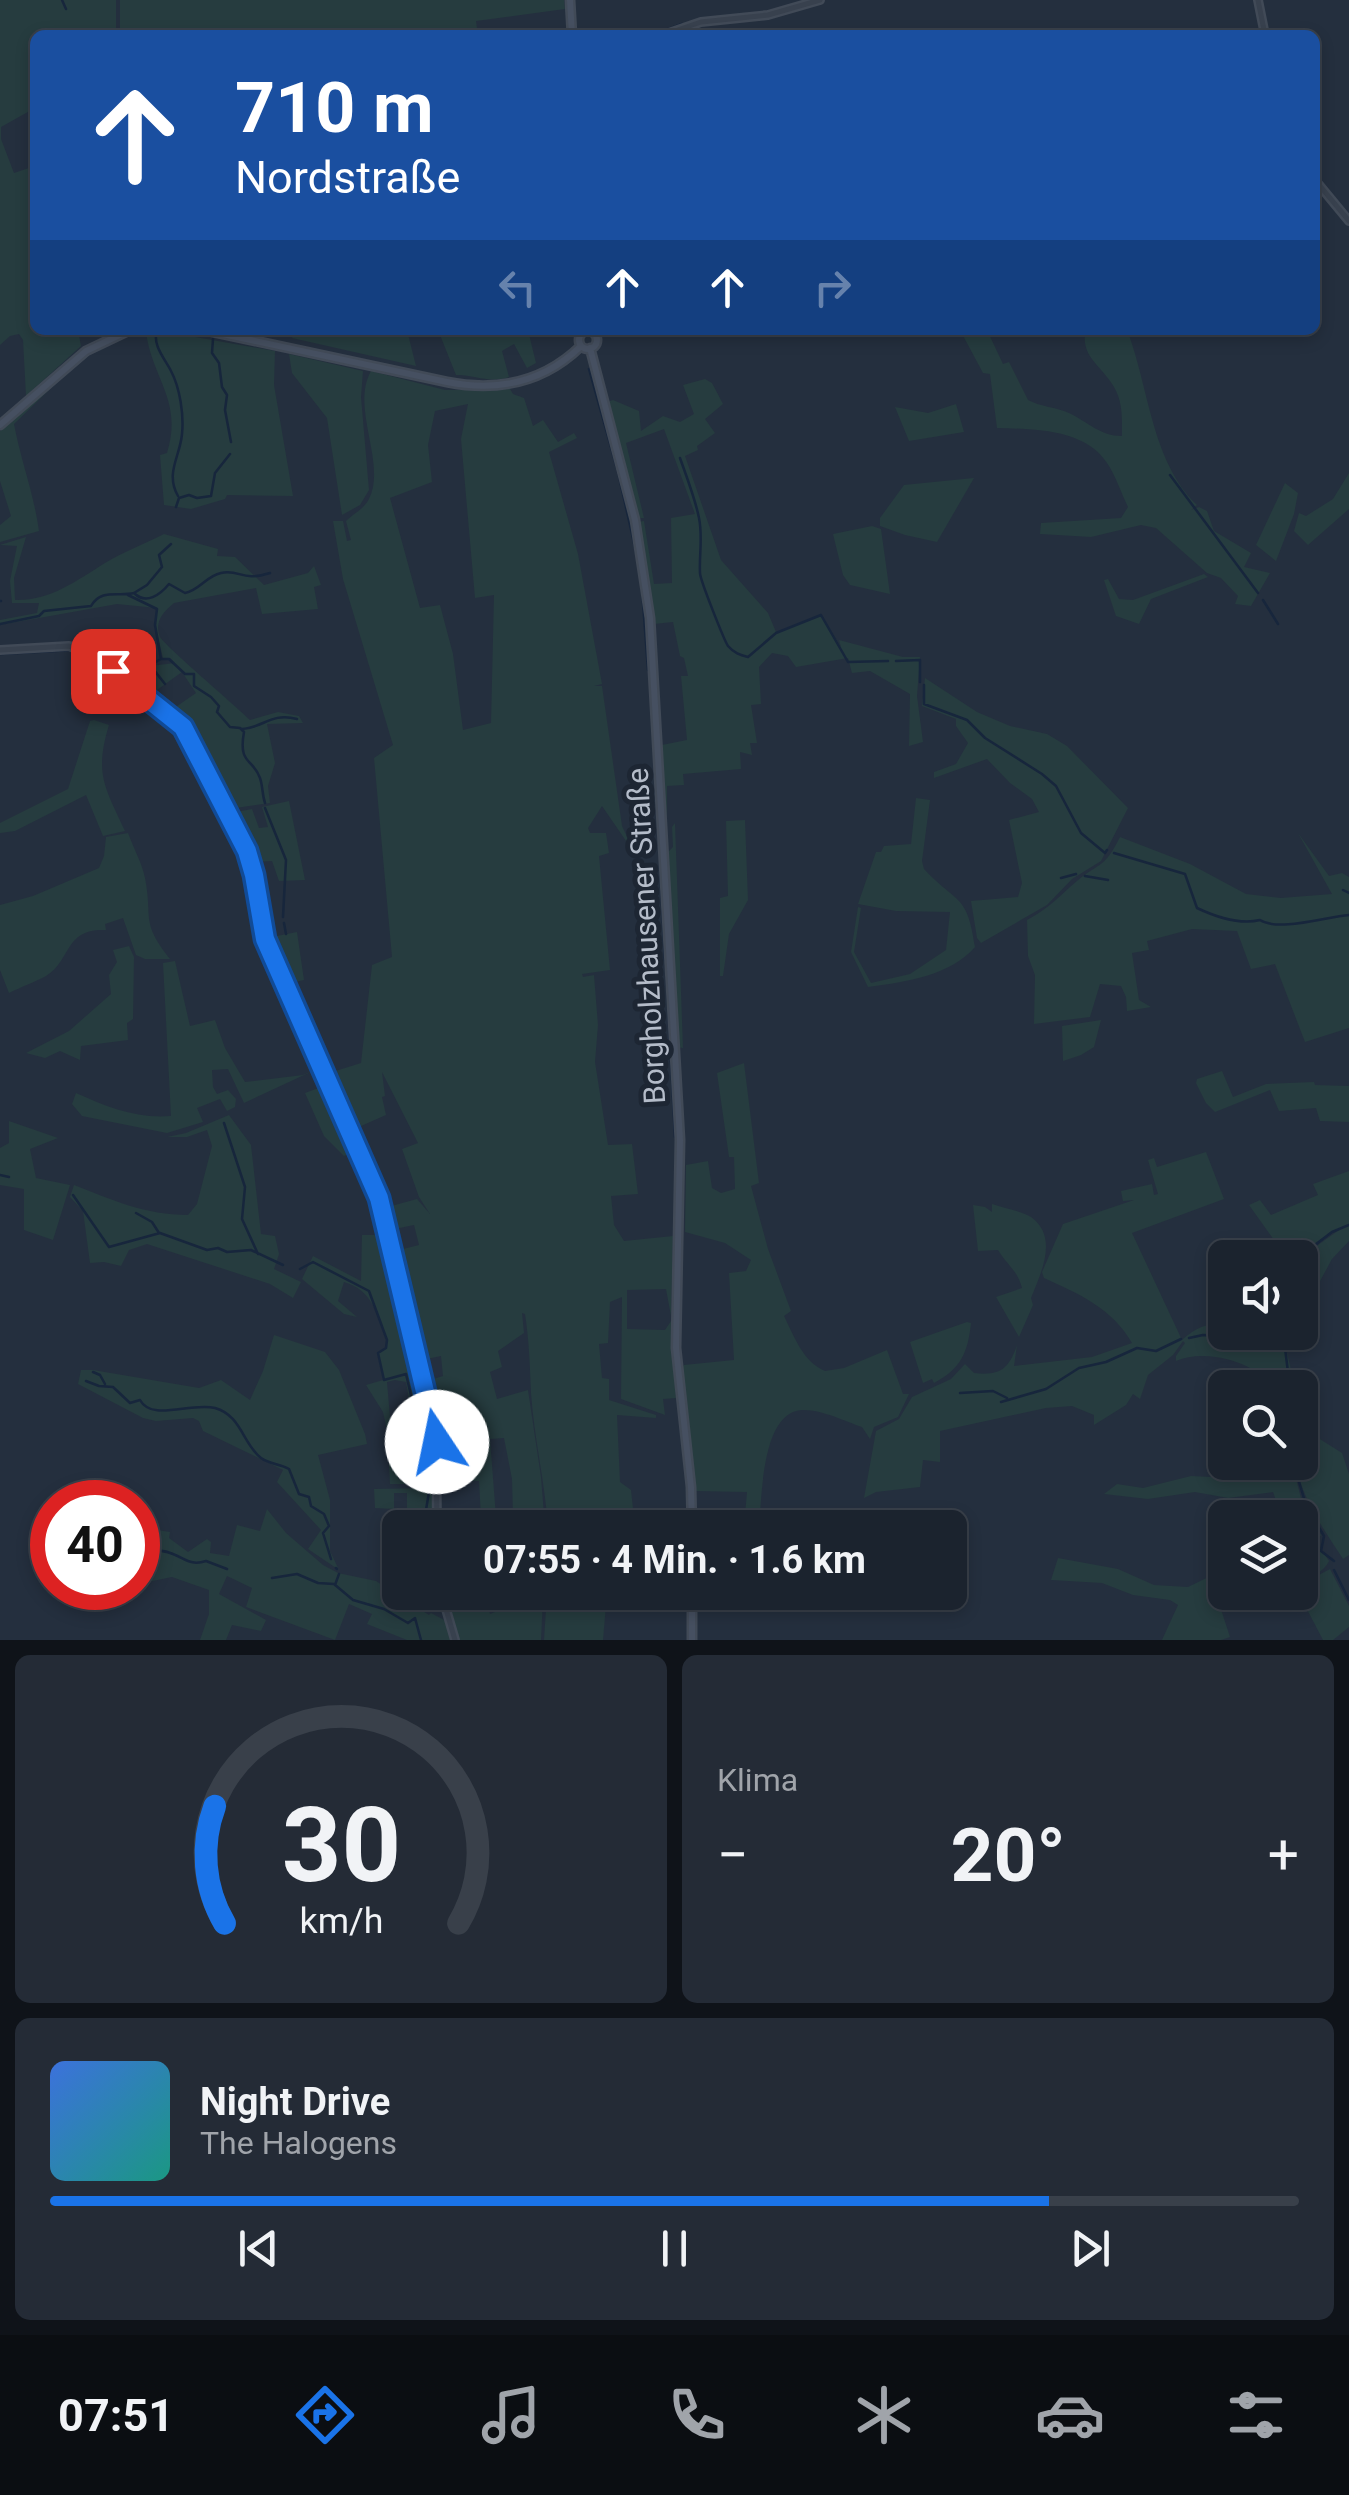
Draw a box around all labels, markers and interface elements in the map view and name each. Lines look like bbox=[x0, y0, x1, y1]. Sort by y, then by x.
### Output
text: 710 m bbox=[235, 67, 434, 149]
icon: ahead bbox=[70, 70, 200, 200]
text: Nordstraße bbox=[235, 151, 460, 204]
icon: left bbox=[490, 260, 545, 315]
icon: ahead bbox=[595, 260, 650, 315]
icon: ahead bbox=[700, 260, 755, 315]
icon: right bbox=[805, 260, 860, 315]
pin bbox=[71, 629, 156, 714]
icon: arrive bbox=[86, 644, 141, 699]
street label: Borgholzhausener Straße bbox=[620, 767, 672, 1105]
map controls bbox=[1208, 1240, 1318, 1610]
button: sound bbox=[1208, 1240, 1318, 1350]
button: search bbox=[1208, 1370, 1318, 1480]
position arrow bbox=[385, 1390, 489, 1494]
speed limit sign: 40 bbox=[30, 1480, 160, 1610]
button: layers bbox=[1208, 1500, 1318, 1610]
text: 07:55 · 4 Min. · 1.6 km bbox=[483, 1538, 866, 1582]
text: Klima bbox=[717, 1761, 798, 1799]
text: 30 bbox=[281, 1785, 401, 1906]
text: 20° bbox=[950, 1811, 1066, 1899]
text: − bbox=[717, 1823, 748, 1887]
text: + bbox=[1268, 1823, 1299, 1887]
text: km/h bbox=[299, 1900, 383, 1942]
text: Night Drive bbox=[200, 2080, 390, 2124]
text: The Halogens bbox=[200, 2124, 397, 2162]
icon: previous bbox=[231, 2221, 286, 2276]
icon: pause bbox=[647, 2221, 702, 2276]
icon: next bbox=[1063, 2221, 1118, 2276]
icon: directions bbox=[290, 2380, 360, 2450]
icon: music bbox=[476, 2380, 546, 2450]
icon: phone bbox=[662, 2380, 732, 2450]
icon: climate bbox=[849, 2380, 919, 2450]
icon: car bbox=[1035, 2380, 1105, 2450]
icon: filters bbox=[1221, 2380, 1291, 2450]
text: 07:51 bbox=[58, 2389, 174, 2442]

